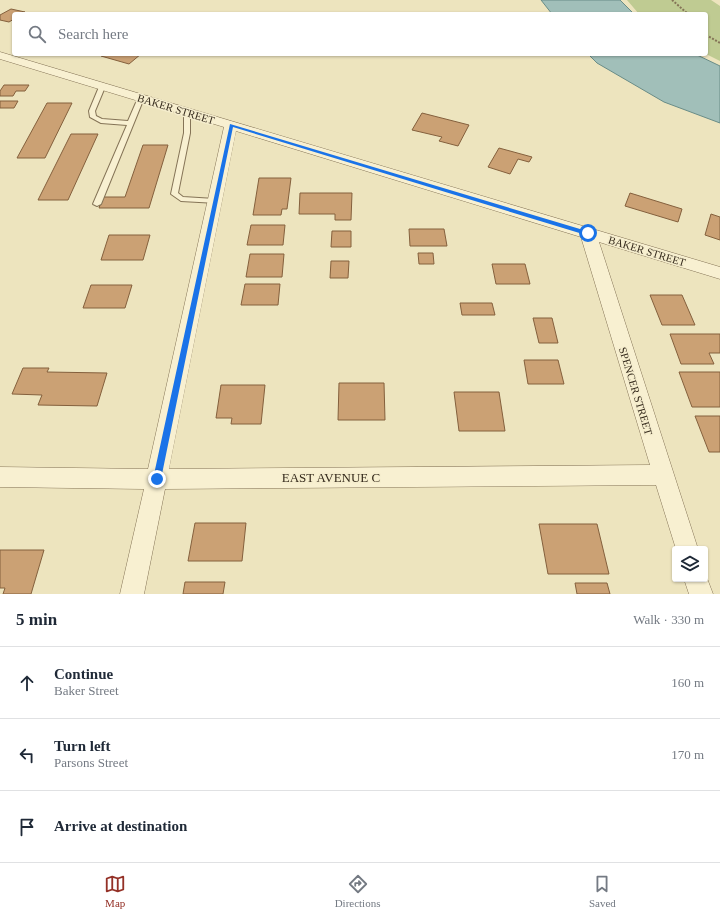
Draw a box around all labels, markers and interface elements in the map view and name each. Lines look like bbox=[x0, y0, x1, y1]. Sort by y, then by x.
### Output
search box bbox=[12, 12, 708, 56]
icon: search bbox=[26, 23, 48, 45]
text: Search here bbox=[58, 26, 128, 42]
street label: BAKER STREET bbox=[136, 92, 216, 127]
route start bbox=[579, 224, 597, 242]
street label: BAKER STREET bbox=[607, 234, 687, 269]
street label: SPENCER STREET bbox=[617, 346, 655, 437]
route end bbox=[148, 470, 166, 488]
street label: EAST AVENUE C bbox=[282, 470, 380, 485]
map controls bbox=[672, 546, 708, 582]
button: layers bbox=[672, 546, 708, 582]
text: 5 min bbox=[16, 610, 57, 629]
text: Walk · 330 m bbox=[633, 612, 704, 627]
text: Continue bbox=[54, 666, 113, 682]
icon: ahead bbox=[16, 672, 38, 694]
text: 160 m bbox=[671, 675, 704, 690]
text: Baker Street bbox=[54, 683, 119, 698]
text: Turn left bbox=[54, 738, 111, 754]
icon: left bbox=[16, 744, 38, 766]
text: 170 m bbox=[671, 747, 704, 762]
text: Parsons Street bbox=[54, 755, 128, 770]
icon: arrive bbox=[16, 816, 38, 838]
text: Arrive at destination bbox=[54, 818, 187, 834]
tab: Map bbox=[104, 873, 126, 909]
tab: Directions bbox=[335, 873, 380, 909]
tab: Saved bbox=[589, 873, 616, 909]

